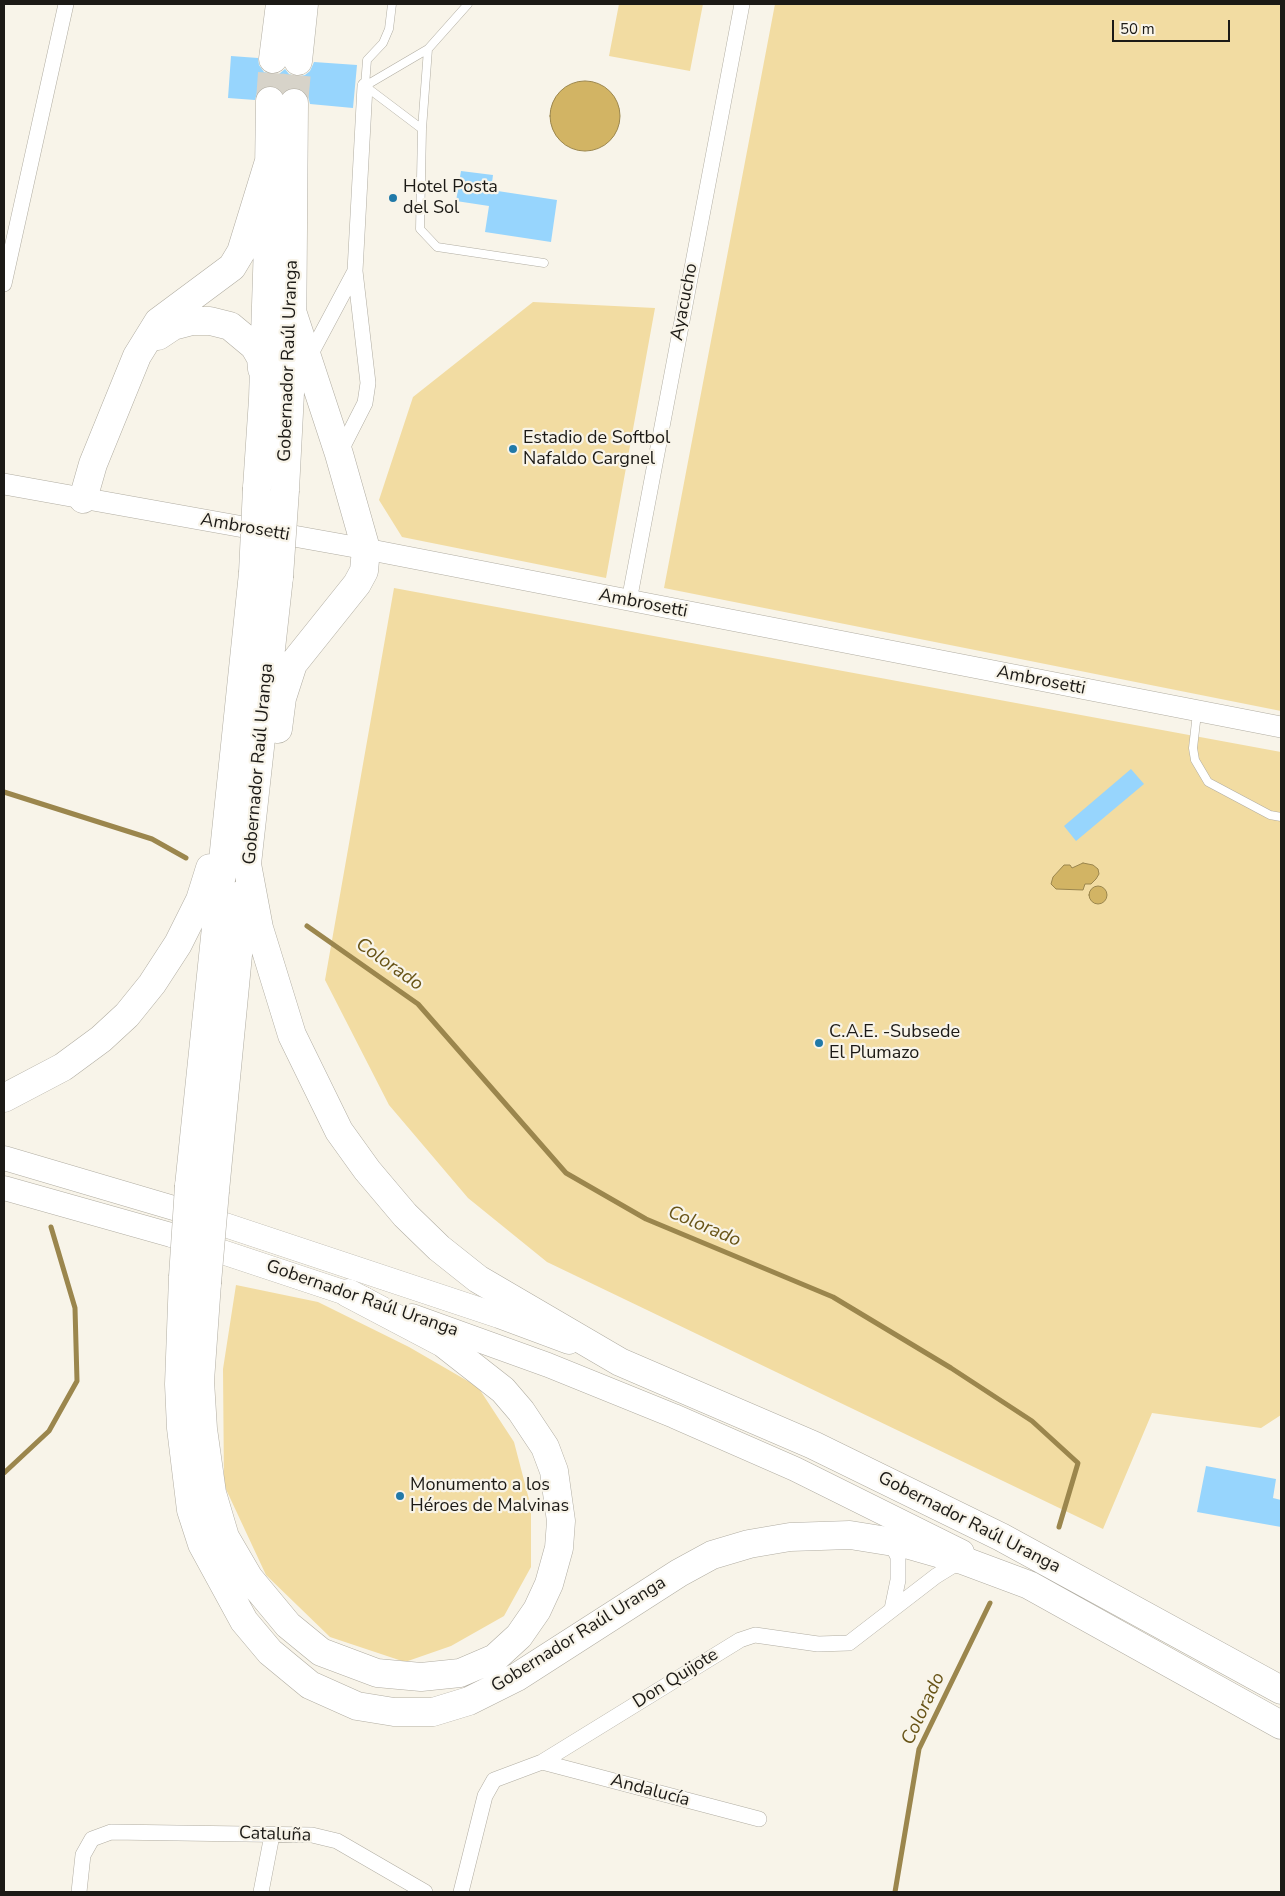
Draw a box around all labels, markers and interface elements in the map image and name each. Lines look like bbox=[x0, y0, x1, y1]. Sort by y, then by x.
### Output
scale bar bbox=[1115, 10, 1232, 42]
text: 50 m bbox=[1120, 19, 1155, 39]
place label: Hotel Posta del Sol bbox=[403, 177, 498, 220]
marker: Hotel Posta del Sol bbox=[387, 192, 399, 204]
street label: Gobernador Raúl Uranga bbox=[275, 260, 303, 462]
street label: Ayacucho bbox=[667, 262, 703, 342]
place label: Estadio de Softbol Nafaldo Cargnel bbox=[523, 428, 670, 470]
marker: Estadio de Softbol Nafaldo Cargnel bbox=[507, 443, 519, 455]
street label: Ambrosetti bbox=[199, 510, 291, 546]
street label: Ambrosetti bbox=[597, 585, 689, 623]
street label: Ambrosetti bbox=[995, 662, 1087, 700]
street label: Gobernador Raúl Uranga bbox=[239, 663, 279, 865]
water label: Colorado bbox=[351, 934, 427, 996]
place label: C.A.E. -Subsede El Plumazo bbox=[829, 1022, 960, 1064]
marker: C.A.E. -Subsede El Plumazo bbox=[813, 1037, 825, 1049]
water label: Colorado bbox=[664, 1201, 744, 1253]
street label: Gobernador Raúl Uranga bbox=[263, 1256, 461, 1342]
street label: Gobernador Raúl Uranga bbox=[874, 1468, 1064, 1578]
place label: Monumento a los Héroes de Malvinas bbox=[410, 1475, 569, 1518]
marker: Monumento a los Héroes de Malvinas bbox=[394, 1490, 406, 1502]
street label: Gobernador Raúl Uranga bbox=[488, 1572, 670, 1698]
street label: Don Quijote bbox=[629, 1644, 723, 1714]
water label: Colorado bbox=[897, 1669, 951, 1749]
street label: Andalucía bbox=[608, 1770, 692, 1812]
street label: Cataluña bbox=[238, 1823, 312, 1847]

